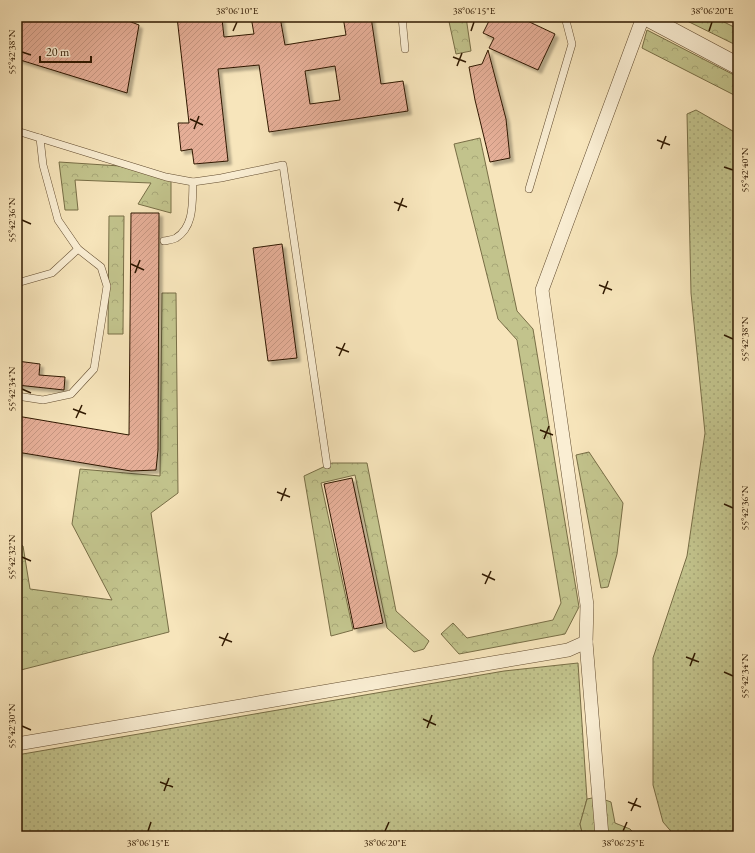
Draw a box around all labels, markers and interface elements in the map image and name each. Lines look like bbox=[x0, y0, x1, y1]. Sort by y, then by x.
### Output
text: 38°06'10"E bbox=[216, 4, 259, 17]
text: 38°06'15"E bbox=[453, 4, 496, 17]
text: 38°06'20"E bbox=[691, 4, 734, 17]
text: 55°42'38"N bbox=[5, 29, 18, 74]
scale bar bbox=[40, 38, 91, 64]
text: 20 m bbox=[46, 44, 70, 60]
text: 55°42'40"N bbox=[738, 147, 751, 192]
text: 55°42'36"N bbox=[5, 197, 18, 242]
text: 55°42'38"N bbox=[738, 316, 751, 361]
text: 55°42'34"N bbox=[5, 366, 18, 411]
text: 55°42'36"N bbox=[738, 485, 751, 530]
text: 55°42'32"N bbox=[5, 534, 18, 579]
text: 55°42'34"N bbox=[738, 653, 751, 698]
text: 55°42'30"N bbox=[5, 703, 18, 748]
text: 38°06'15"E bbox=[127, 836, 170, 849]
text: 38°06'20"E bbox=[364, 836, 407, 849]
text: 38°06'25"E bbox=[602, 836, 645, 849]

